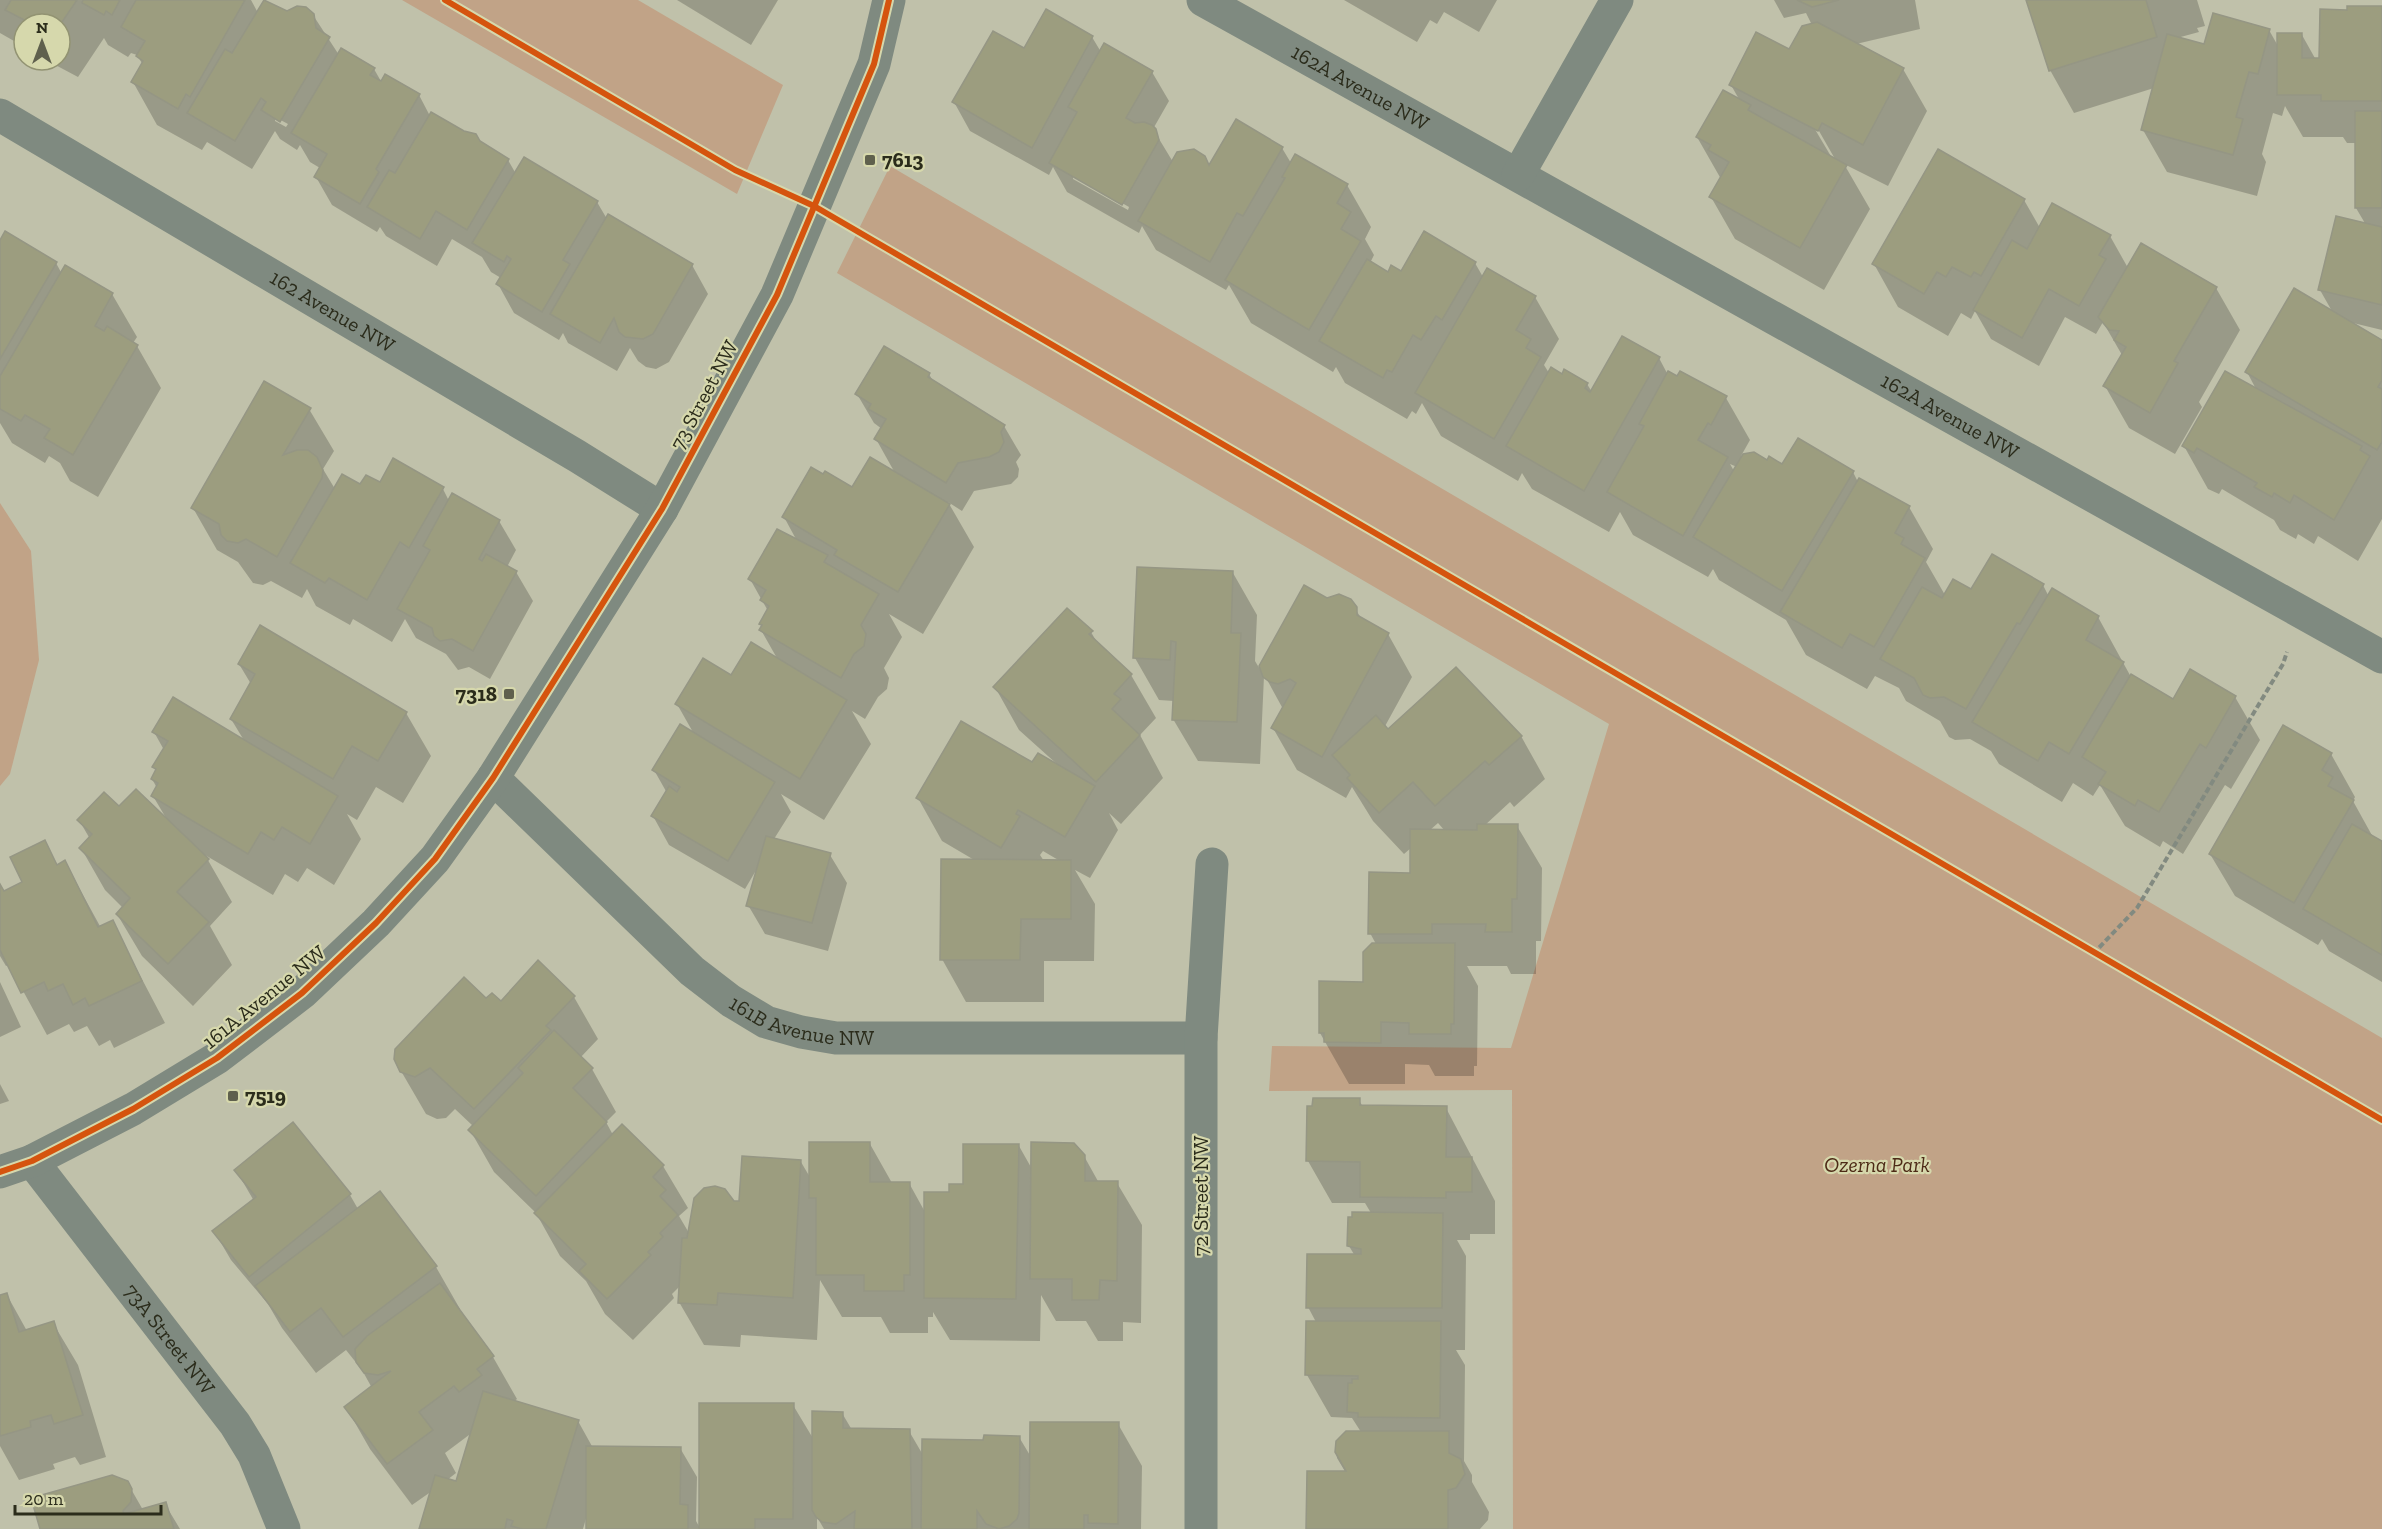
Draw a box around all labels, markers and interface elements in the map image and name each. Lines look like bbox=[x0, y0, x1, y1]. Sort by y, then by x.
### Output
north arrow bbox=[12, 12, 72, 72]
text: N bbox=[36, 18, 48, 37]
street label: 162A Avenue NW bbox=[1287, 39, 1434, 136]
place label: 7613 bbox=[882, 147, 923, 172]
marker: 7613 bbox=[863, 153, 877, 167]
street label: 162 Avenue NW bbox=[266, 264, 400, 358]
street label: 73 Street NW bbox=[664, 336, 743, 454]
street label: 162A Avenue NW bbox=[1877, 367, 2024, 464]
place label: 7318 bbox=[456, 681, 497, 706]
marker: 7318 bbox=[502, 687, 516, 701]
street label: 161A Avenue NW bbox=[197, 939, 330, 1054]
street label: 161B Avenue NW bbox=[725, 990, 875, 1050]
place label: 7519 bbox=[245, 1083, 286, 1108]
marker: 7519 bbox=[226, 1089, 240, 1103]
street label: 72 Street NW bbox=[1188, 1135, 1213, 1256]
park label: Ozerna Park bbox=[1824, 1152, 1930, 1177]
street label: 73A Street NW bbox=[119, 1278, 221, 1399]
scale bar bbox=[15, 1478, 160, 1516]
text: 20 m bbox=[24, 1488, 64, 1510]

